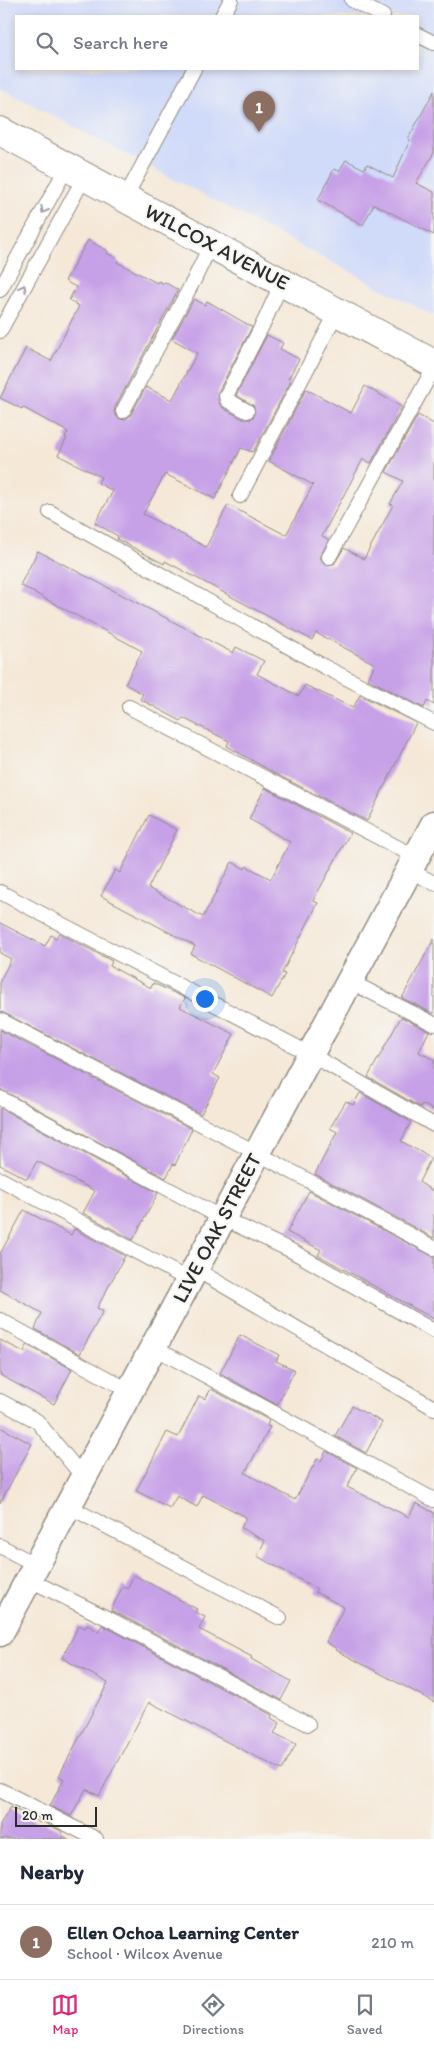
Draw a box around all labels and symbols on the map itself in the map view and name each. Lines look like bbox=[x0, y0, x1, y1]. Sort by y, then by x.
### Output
pin: 1 bbox=[243, 91, 275, 132]
street label: WILCOX AVENUE bbox=[141, 198, 294, 295]
one-way arrow bbox=[40, 205, 50, 214]
one-way arrow bbox=[17, 285, 27, 294]
your location bbox=[192, 986, 218, 1012]
street label: LIVE OAK STREET bbox=[167, 1149, 267, 1307]
scale bar bbox=[15, 1804, 98, 1827]

